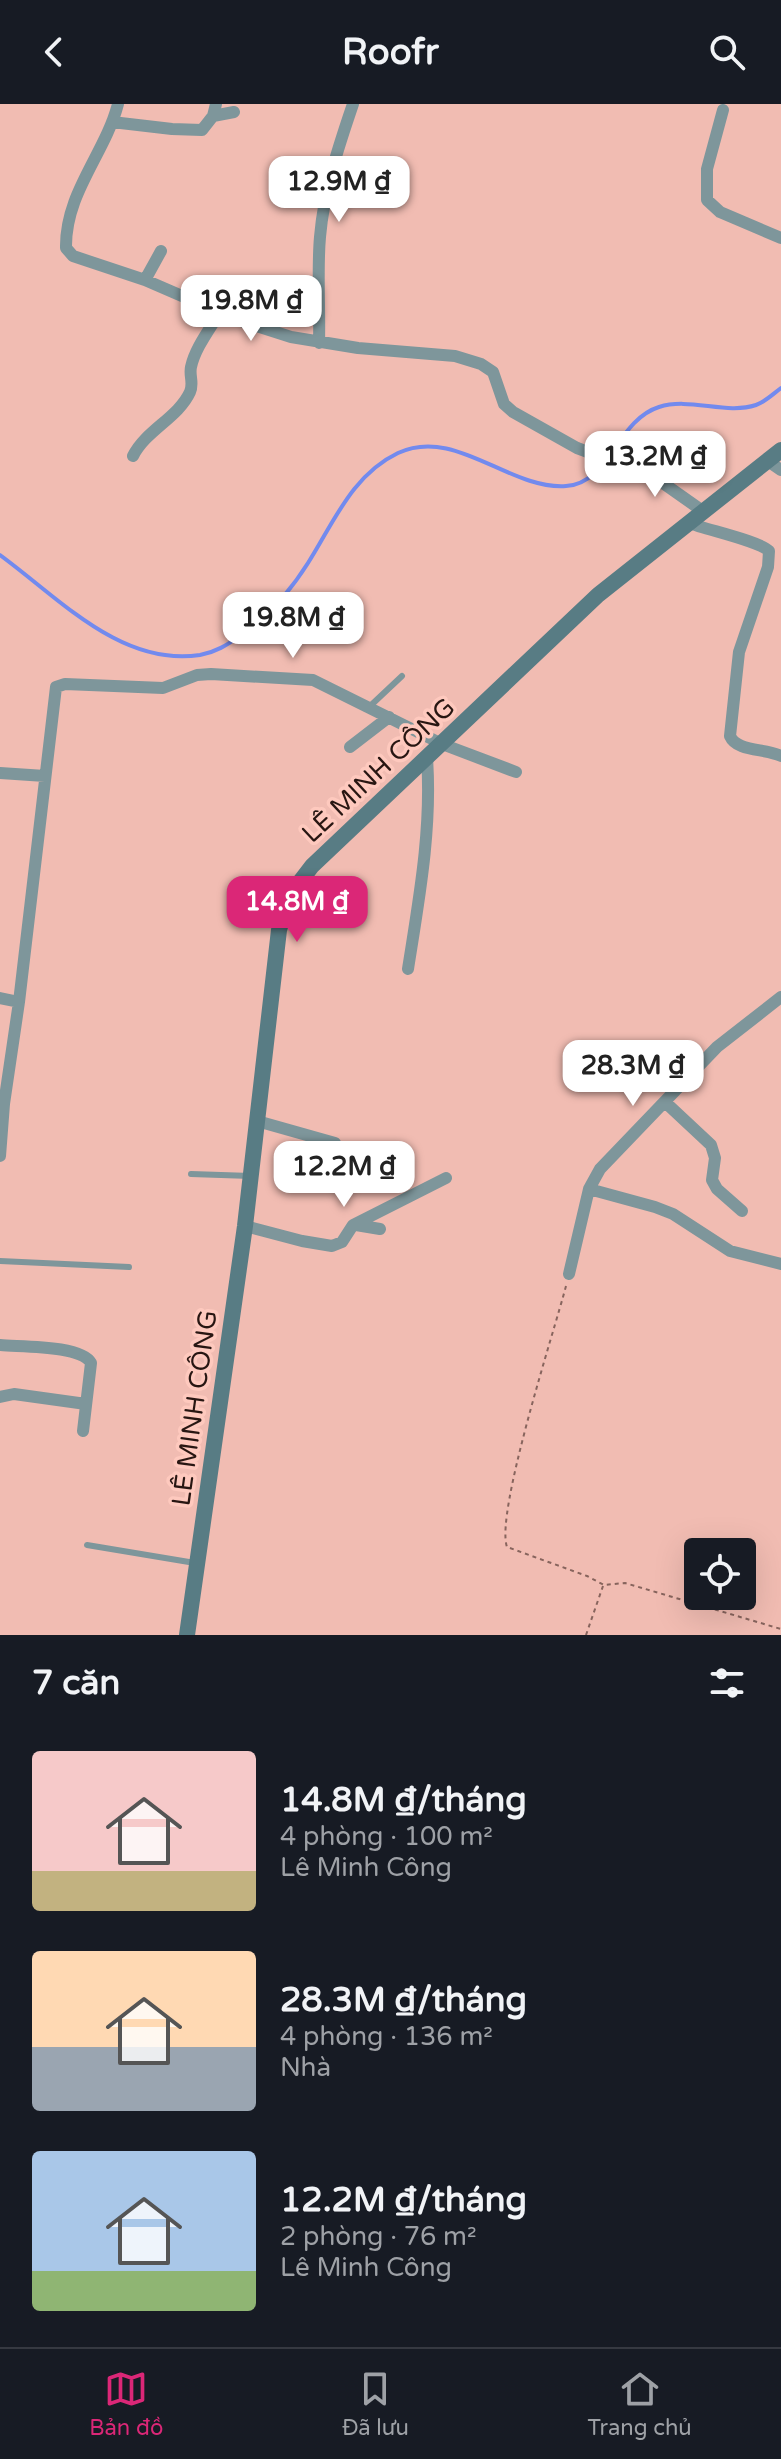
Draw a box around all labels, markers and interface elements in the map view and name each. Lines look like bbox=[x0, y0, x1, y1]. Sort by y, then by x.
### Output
icon: back bbox=[32, 30, 76, 74]
icon: search bbox=[705, 30, 749, 74]
text: Roofr bbox=[342, 31, 439, 74]
pin: 12.9M ₫ bbox=[265, 156, 413, 224]
text: 12.9M ₫ bbox=[287, 166, 391, 197]
pin: 19.8M ₫ bbox=[177, 275, 325, 343]
text: 19.8M ₫ bbox=[199, 285, 303, 316]
pin: 13.2M ₫ bbox=[581, 431, 729, 499]
text: 13.2M ₫ bbox=[603, 441, 707, 472]
pin: 19.8M ₫ bbox=[219, 592, 367, 660]
text: 19.8M ₫ bbox=[241, 602, 345, 633]
street label: LÊ MINH CÔNG bbox=[296, 692, 461, 849]
pin: 14.8M ₫ bbox=[223, 876, 371, 944]
text: 14.8M ₫ bbox=[245, 886, 349, 917]
pin: 28.3M ₫ bbox=[559, 1040, 707, 1108]
text: 28.3M ₫ bbox=[581, 1050, 685, 1081]
pin: 12.2M ₫ bbox=[270, 1141, 418, 1209]
text: 12.2M ₫ bbox=[292, 1151, 396, 1182]
street label: LÊ MINH CÔNG bbox=[165, 1308, 224, 1508]
map controls bbox=[684, 1538, 756, 1610]
button: locate bbox=[684, 1538, 756, 1610]
icon: filters bbox=[705, 1661, 749, 1705]
text: 7 căn bbox=[32, 1663, 120, 1704]
text: 14.8M ₫/tháng bbox=[280, 1780, 527, 1821]
icon: home bbox=[96, 1783, 192, 1879]
text: 4 phòng · 100 m² bbox=[280, 1821, 493, 1852]
text: Lê Minh Công bbox=[280, 1852, 452, 1883]
text: 28.3M ₫/tháng bbox=[280, 1980, 527, 2021]
icon: home bbox=[96, 1983, 192, 2079]
text: 4 phòng · 136 m² bbox=[280, 2021, 493, 2052]
text: Nhà bbox=[280, 2052, 331, 2083]
text: 12.2M ₫/tháng bbox=[280, 2180, 527, 2221]
icon: home bbox=[96, 2183, 192, 2279]
text: 2 phòng · 76 m² bbox=[280, 2221, 477, 2252]
text: Lê Minh Công bbox=[280, 2252, 452, 2283]
tab: Bản đồ bbox=[89, 2367, 163, 2441]
tab: Đã lưu bbox=[342, 2367, 409, 2441]
tab: Trang chủ bbox=[587, 2367, 692, 2441]

